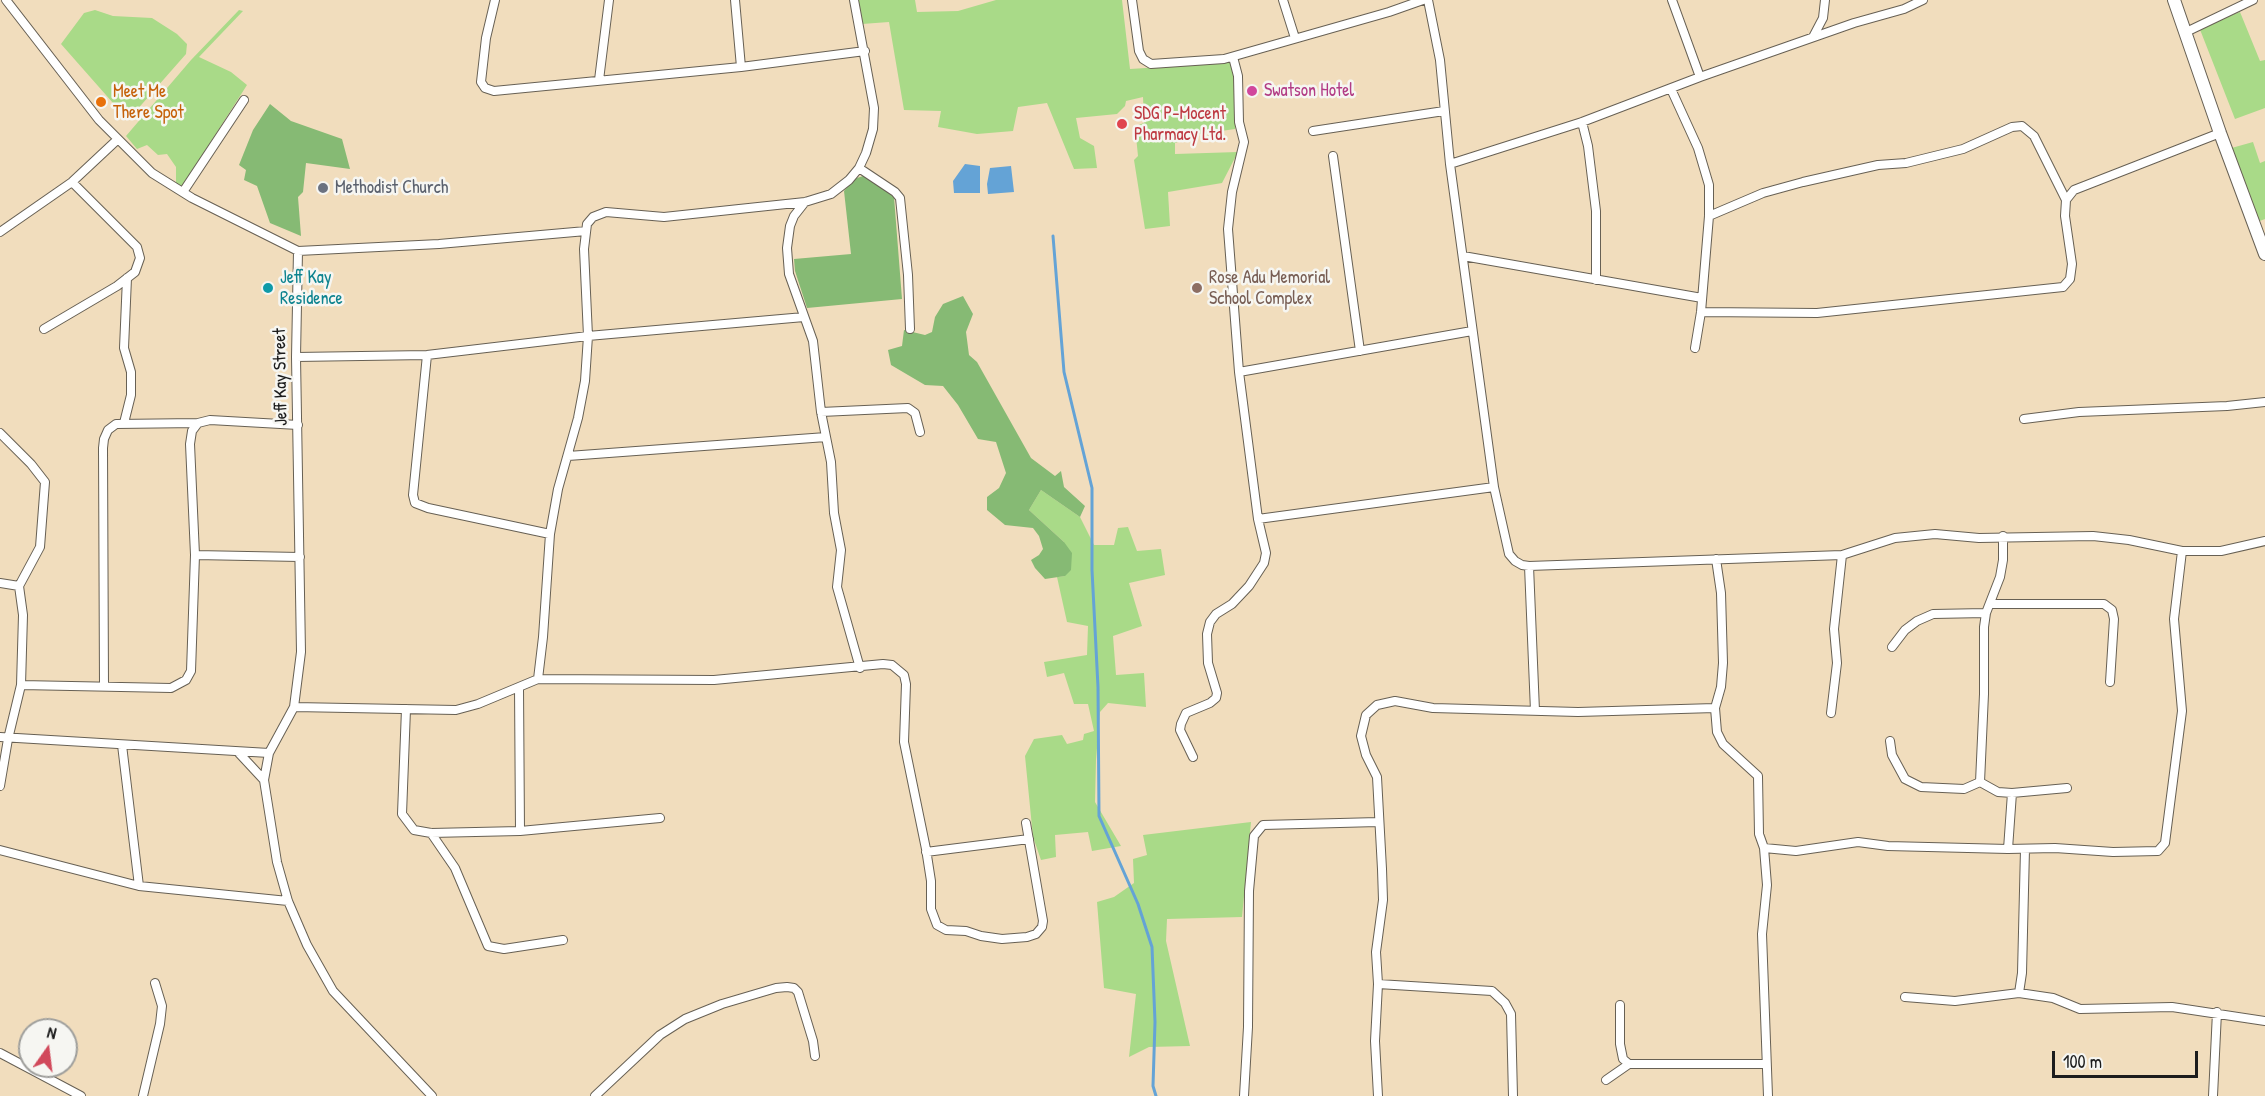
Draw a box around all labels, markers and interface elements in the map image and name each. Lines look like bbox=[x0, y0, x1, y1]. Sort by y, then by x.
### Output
place label: Swatson Hotel bbox=[1264, 80, 1354, 102]
place label: Meet Me There Spot bbox=[113, 81, 184, 124]
marker: Swatson Hotel bbox=[1245, 84, 1259, 98]
marker: Meet Me There Spot bbox=[94, 95, 108, 109]
place label: SDG P-Mocent Pharmacy Ltd. bbox=[1134, 103, 1226, 146]
marker: SDG P-Mocent Pharmacy Ltd. bbox=[1115, 117, 1129, 131]
place label: Methodist Church bbox=[335, 177, 448, 199]
marker: Methodist Church bbox=[316, 181, 330, 195]
place label: Jeff Kay Residence bbox=[280, 267, 343, 310]
place label: Rose Adu Memorial School Complex bbox=[1209, 267, 1330, 310]
marker: Jeff Kay Residence bbox=[261, 281, 275, 295]
marker: Rose Adu Memorial School Complex bbox=[1190, 281, 1204, 295]
street label: Jeff Kay Street bbox=[269, 328, 293, 426]
north arrow bbox=[18, 1018, 78, 1078]
text: N bbox=[45, 1021, 59, 1044]
scale bar bbox=[2055, 1039, 2200, 1077]
text: 100 m bbox=[2063, 1049, 2102, 1074]

